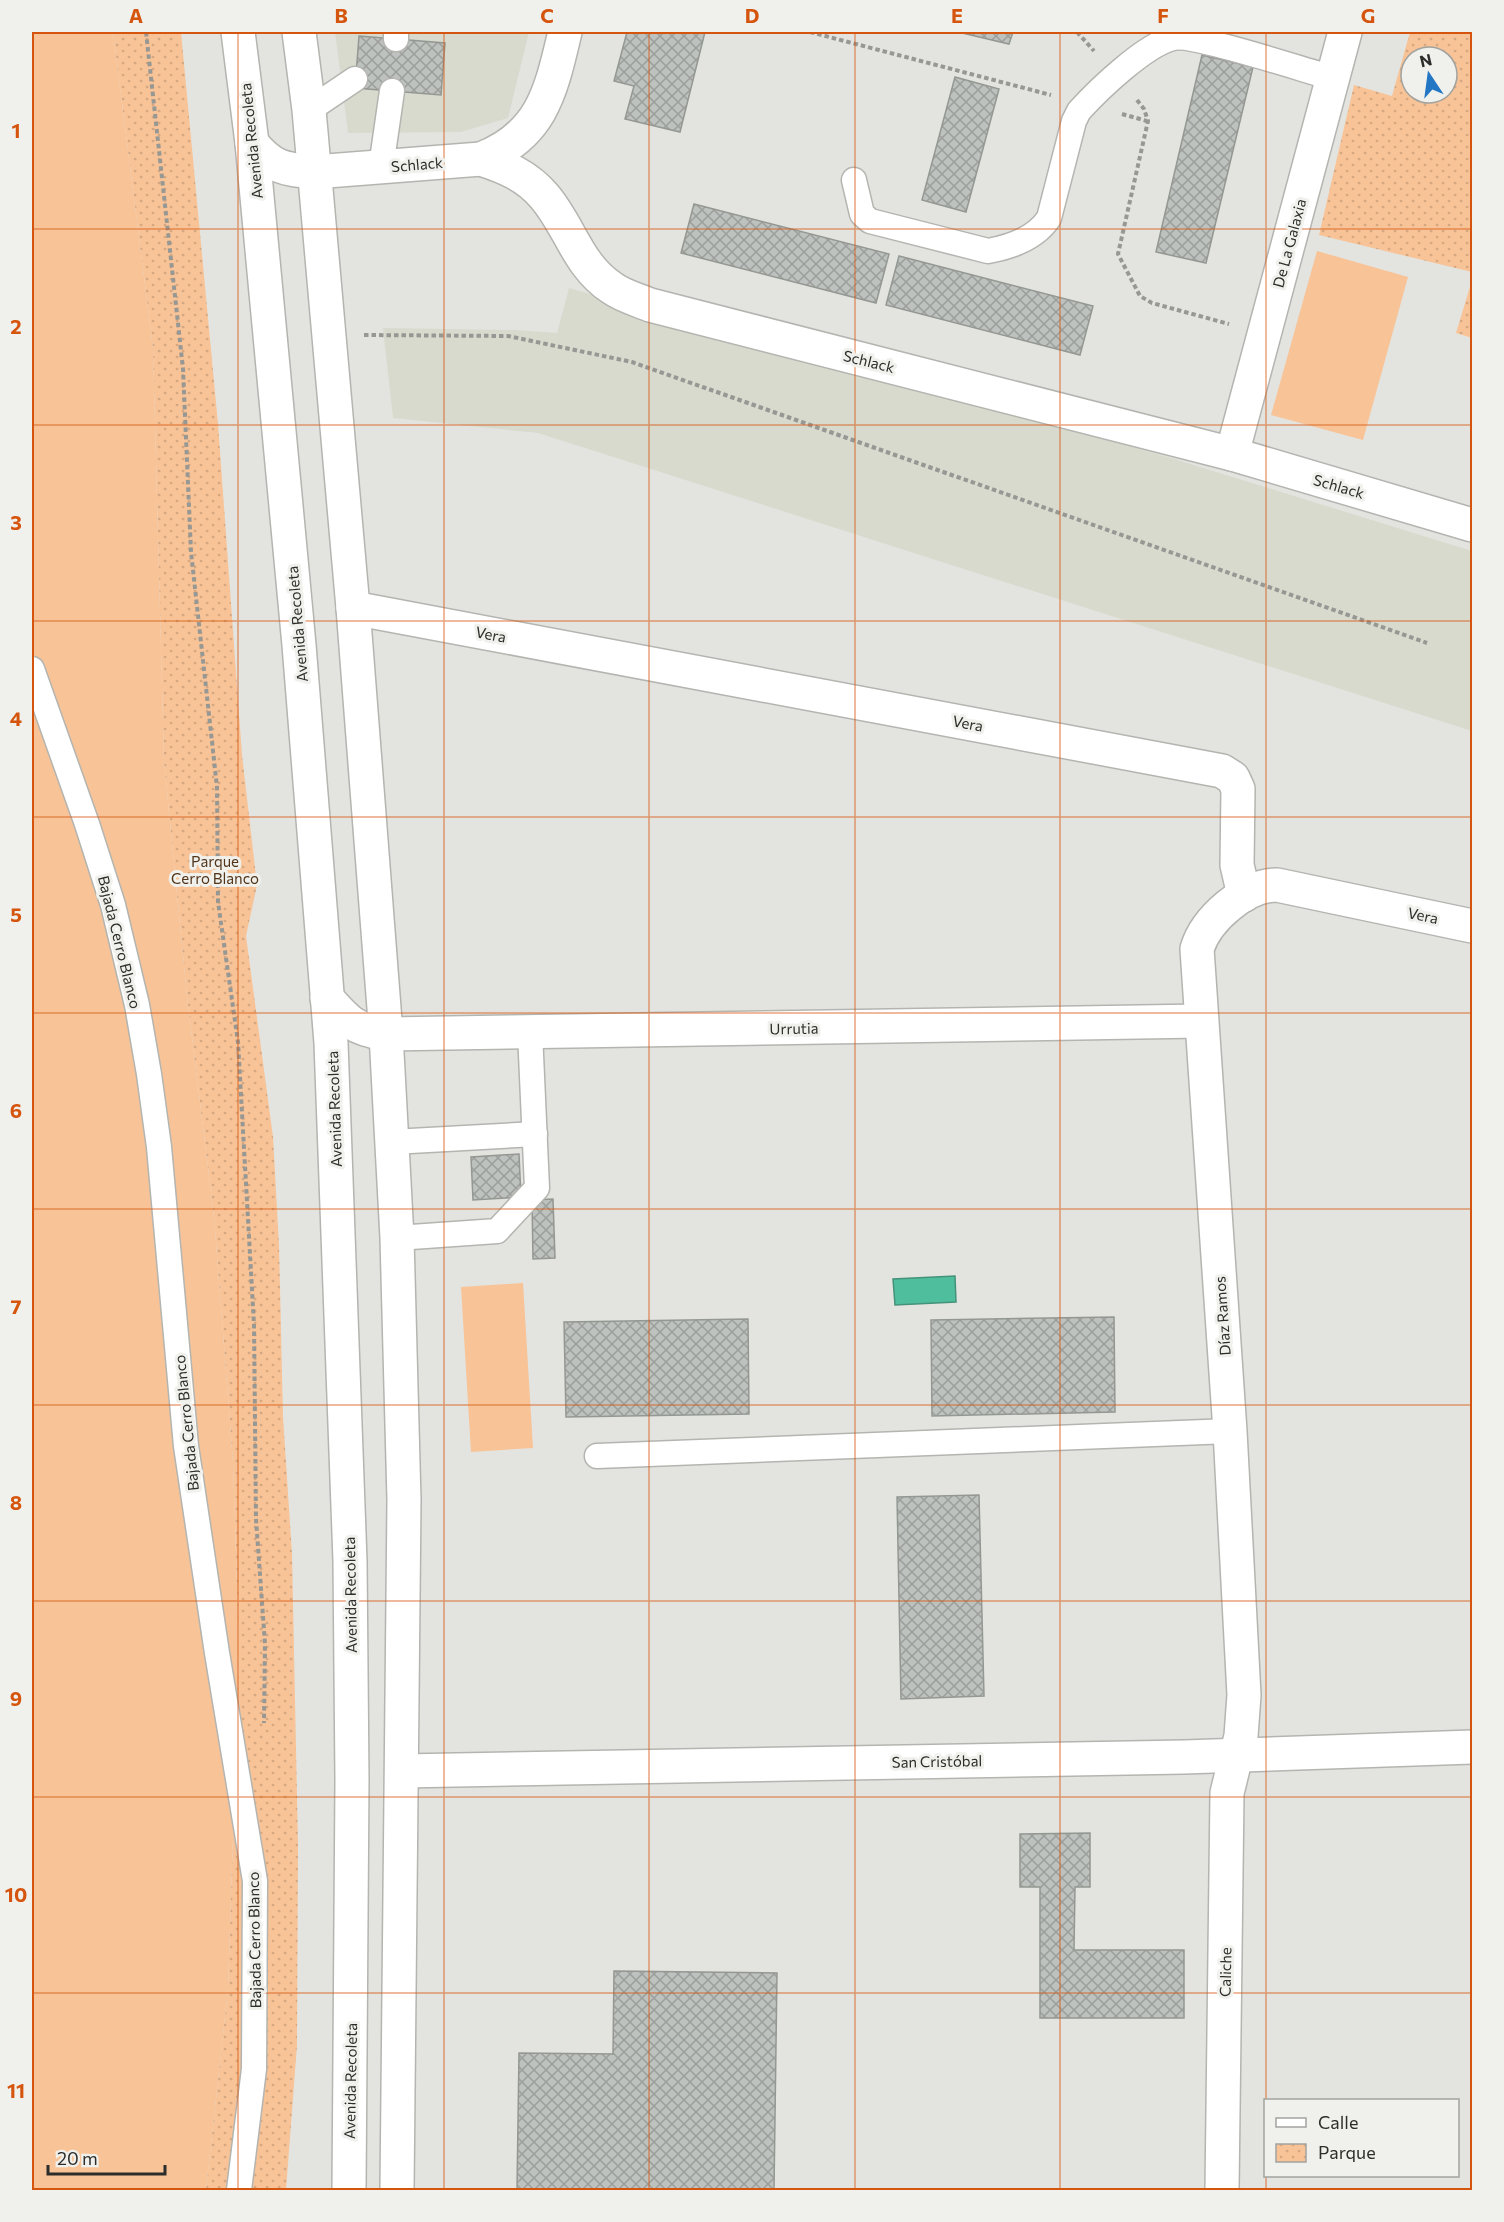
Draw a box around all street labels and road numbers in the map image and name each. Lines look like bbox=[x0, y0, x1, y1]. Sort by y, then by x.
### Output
street label: Avenida Recoleta bbox=[236, 82, 266, 200]
street label: Schlack bbox=[390, 153, 444, 175]
street label: De La Galaxia bbox=[1268, 197, 1310, 289]
street label: Schlack bbox=[842, 346, 896, 376]
street label: Schlack bbox=[1312, 470, 1366, 502]
street label: Avenida Recoleta bbox=[283, 565, 311, 683]
street label: Vera bbox=[474, 622, 508, 646]
street label: Vera bbox=[951, 711, 985, 735]
street label: Bajada Cerro Blanco bbox=[95, 874, 145, 1011]
street label: Vera bbox=[1406, 903, 1440, 927]
street label: Urrutia bbox=[769, 1019, 819, 1037]
street label: Avenida Recoleta bbox=[323, 1051, 345, 1167]
street label: Díaz Ramos bbox=[1210, 1275, 1234, 1356]
street label: Bajada Cerro Blanco bbox=[170, 1354, 202, 1492]
street label: Avenida Recoleta bbox=[340, 1537, 360, 1653]
street label: San Cristóbal bbox=[892, 1751, 982, 1771]
street label: Bajada Cerro Blanco bbox=[244, 1871, 264, 2008]
street label: Caliche bbox=[1216, 1947, 1234, 1997]
street label: Avenida Recoleta bbox=[340, 2023, 360, 2139]

